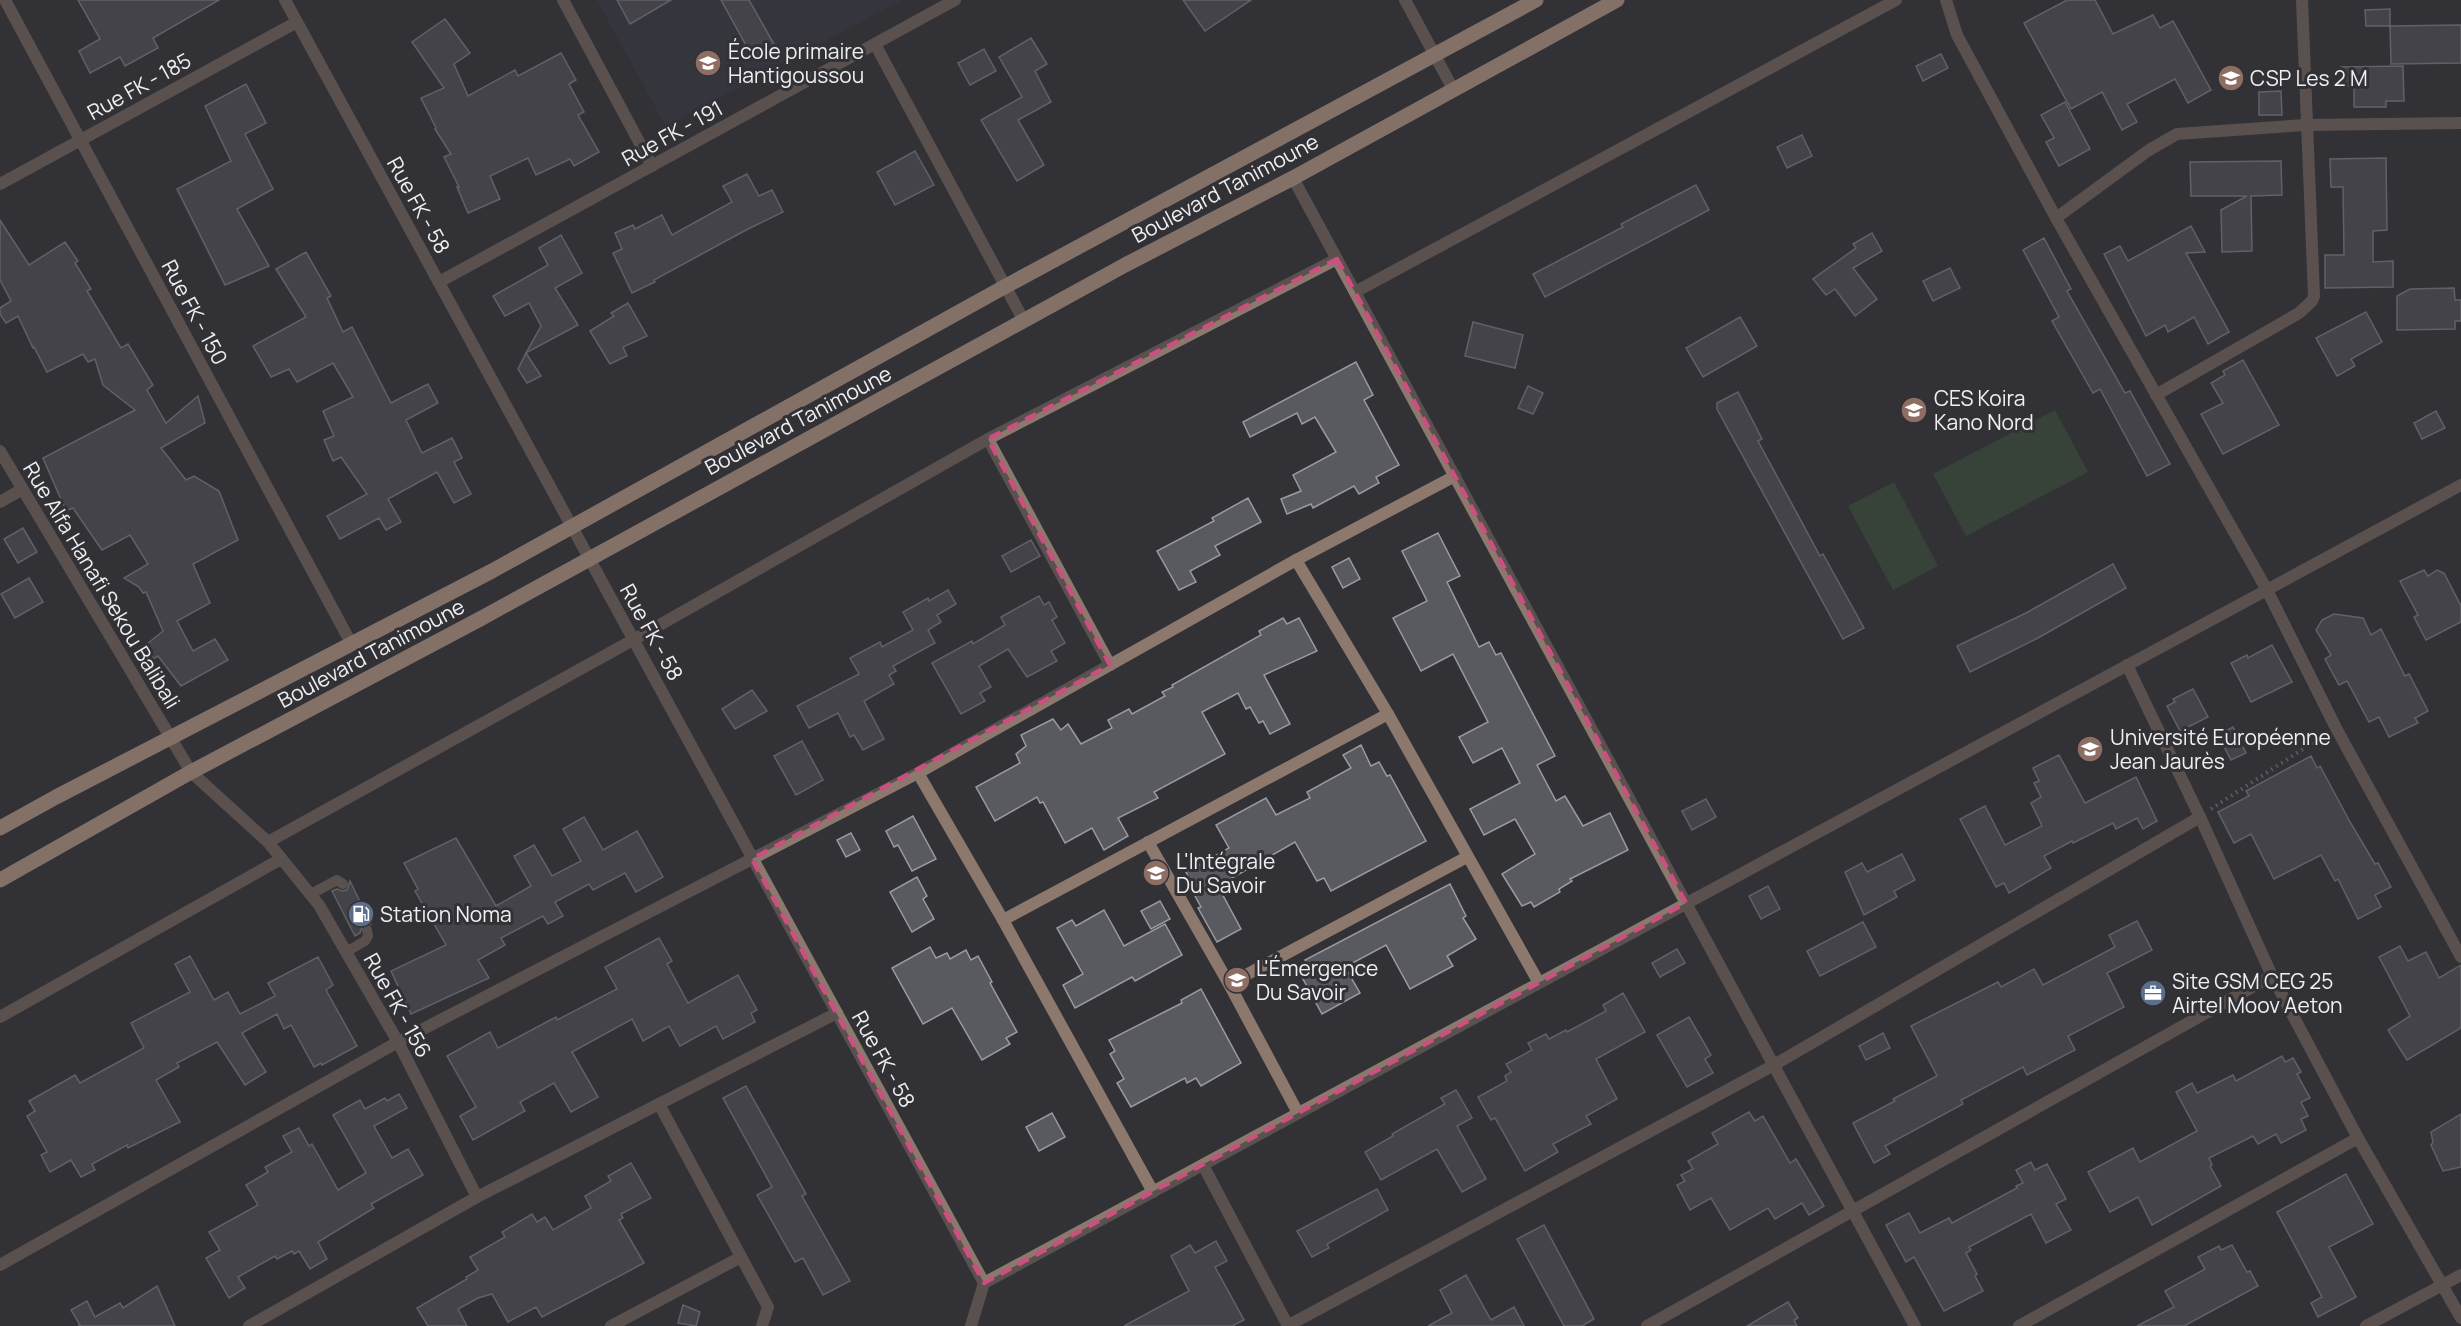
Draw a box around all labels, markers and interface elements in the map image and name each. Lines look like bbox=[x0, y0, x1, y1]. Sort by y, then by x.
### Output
place label: École primaire Hantigoussou bbox=[728, 37, 864, 89]
street label: Rue FK - 185 bbox=[82, 46, 196, 126]
school or university icon: École primaire Hantigoussou bbox=[693, 48, 723, 78]
school or university icon: CSP Les 2 M bbox=[2216, 63, 2246, 93]
place label: CSP Les 2 M bbox=[2250, 64, 2368, 92]
street label: Rue FK - 191 bbox=[616, 94, 728, 172]
street label: Boulevard Tanimoune bbox=[1127, 127, 1323, 249]
street label: Rue FK - 58 bbox=[381, 152, 457, 258]
street label: Rue FK - 150 bbox=[156, 255, 234, 369]
street label: Boulevard Tanimoune bbox=[700, 359, 896, 481]
place label: CES Koira Kano Nord bbox=[1934, 384, 2034, 436]
school or university icon: CES Koira Kano Nord bbox=[1899, 395, 1929, 425]
street label: Rue Alfa Hanafi Sekou Balibali bbox=[17, 456, 187, 714]
street label: Rue FK - 58 bbox=[614, 579, 690, 685]
street label: Boulevard Tanimoune bbox=[273, 592, 469, 714]
place label: Université Européenne Jean Jaurès bbox=[2110, 723, 2331, 775]
school or university icon: Université Européenne Jean Jaurès bbox=[2075, 734, 2105, 764]
place label: L'Intégrale Du Savoir bbox=[1176, 847, 1275, 899]
school or university icon: L'Intégrale Du Savoir bbox=[1141, 858, 1171, 888]
fuel station icon: Station Noma bbox=[346, 899, 376, 929]
place label: Station Noma bbox=[380, 900, 512, 928]
street label: Rue FK - 156 bbox=[358, 948, 438, 1062]
place label: L'Émergence Du Savoir bbox=[1256, 954, 1378, 1006]
school or university icon: L'Émergence Du Savoir bbox=[1222, 965, 1252, 995]
place label: Site GSM CEG 25 Airtel Moov Aeton bbox=[2172, 967, 2343, 1019]
office icon: Site GSM CEG 25 Airtel Moov Aeton bbox=[2138, 978, 2168, 1008]
street label: Rue FK - 58 bbox=[846, 1006, 922, 1112]

